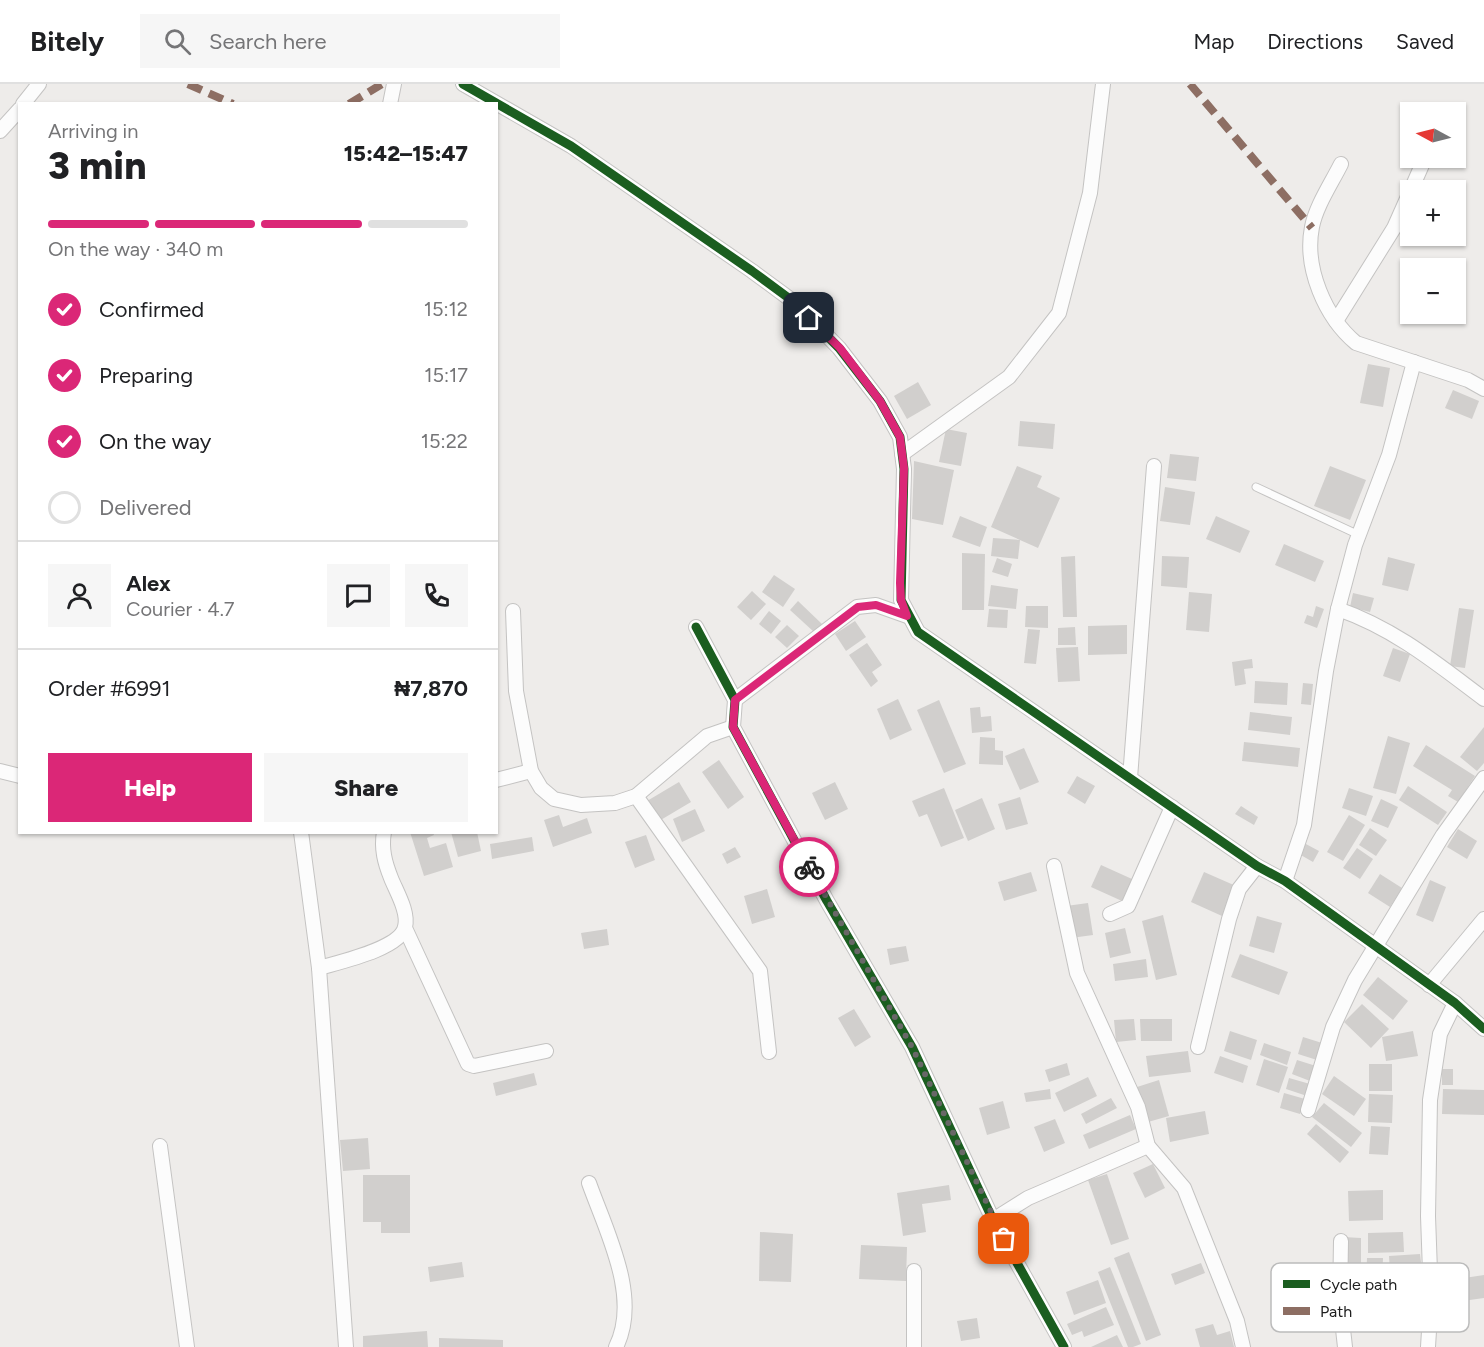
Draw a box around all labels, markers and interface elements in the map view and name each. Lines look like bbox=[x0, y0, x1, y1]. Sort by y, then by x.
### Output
search box bbox=[140, 14, 560, 68]
text: Bitely bbox=[30, 24, 104, 58]
icon: search bbox=[161, 25, 194, 58]
text: Search here bbox=[209, 28, 327, 55]
text: Map bbox=[1193, 29, 1234, 54]
text: Directions bbox=[1267, 29, 1363, 54]
text: Saved bbox=[1396, 29, 1454, 54]
north arrow bbox=[1400, 102, 1466, 168]
map controls bbox=[1400, 102, 1466, 324]
text: Arriving in bbox=[48, 119, 138, 143]
text: 15:42–15:47 bbox=[344, 140, 468, 167]
text: 3 min bbox=[48, 142, 146, 189]
button: + bbox=[1400, 180, 1466, 246]
text: On the way · 340 m bbox=[48, 237, 223, 261]
button: − bbox=[1400, 258, 1466, 324]
pin bbox=[783, 292, 834, 343]
icon: check bbox=[48, 293, 81, 326]
text: Confirmed bbox=[99, 296, 204, 323]
text: 15:12 bbox=[424, 297, 468, 321]
icon: home bbox=[792, 301, 825, 334]
icon: check bbox=[48, 359, 81, 392]
text: Preparing bbox=[99, 362, 193, 389]
text: 15:17 bbox=[424, 363, 468, 387]
icon: check bbox=[48, 425, 81, 458]
text: On the way bbox=[99, 428, 211, 455]
text: 15:22 bbox=[421, 429, 468, 453]
text: Delivered bbox=[99, 494, 192, 521]
button: person bbox=[48, 564, 111, 627]
button: chat bbox=[327, 564, 390, 627]
button: phone bbox=[405, 564, 468, 627]
text: Alex bbox=[126, 570, 171, 597]
text: Courier · 4.7 bbox=[126, 597, 235, 621]
text: Order #6991 bbox=[48, 675, 171, 702]
text: ₦7,870 bbox=[394, 675, 468, 702]
button: Help bbox=[48, 753, 252, 822]
button: Share bbox=[264, 753, 468, 822]
courier bbox=[779, 837, 839, 897]
icon: bike bbox=[793, 851, 826, 884]
pin bbox=[978, 1213, 1029, 1264]
icon: bag bbox=[987, 1222, 1020, 1255]
legend bbox=[1271, 1263, 1469, 1332]
text: Cycle path bbox=[1320, 1275, 1397, 1294]
text: Path bbox=[1320, 1302, 1352, 1321]

